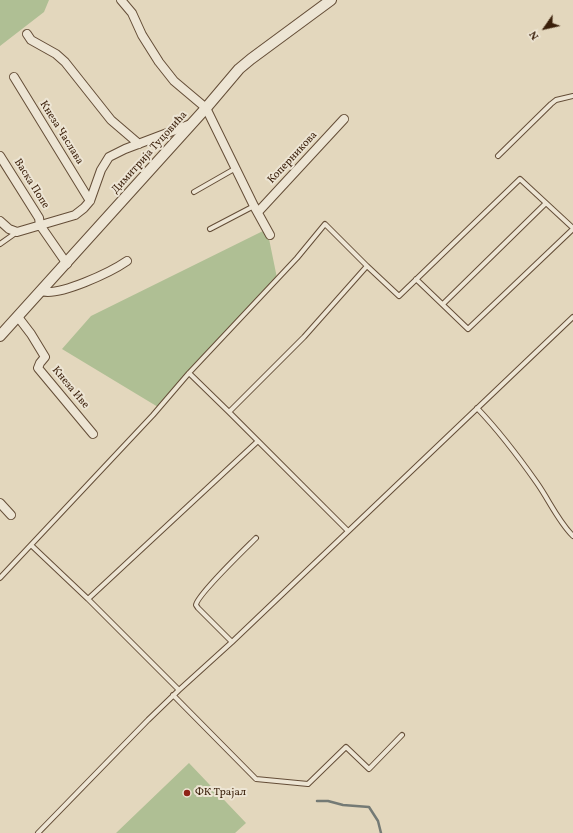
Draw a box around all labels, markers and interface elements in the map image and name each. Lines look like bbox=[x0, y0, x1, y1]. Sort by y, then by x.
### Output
north arrow bbox=[525, 8, 565, 48]
text: N bbox=[526, 27, 543, 43]
street label: Кнеза Часлава bbox=[36, 99, 86, 167]
street label: Димитрија Туцовића bbox=[109, 109, 191, 197]
street label: Коперникова bbox=[265, 129, 321, 187]
street label: Васка Попе bbox=[10, 157, 52, 211]
street label: Кнеза Иве bbox=[49, 364, 91, 412]
place label: ФК Трајал bbox=[195, 786, 246, 800]
marker: ФК Трајал bbox=[182, 788, 192, 798]

